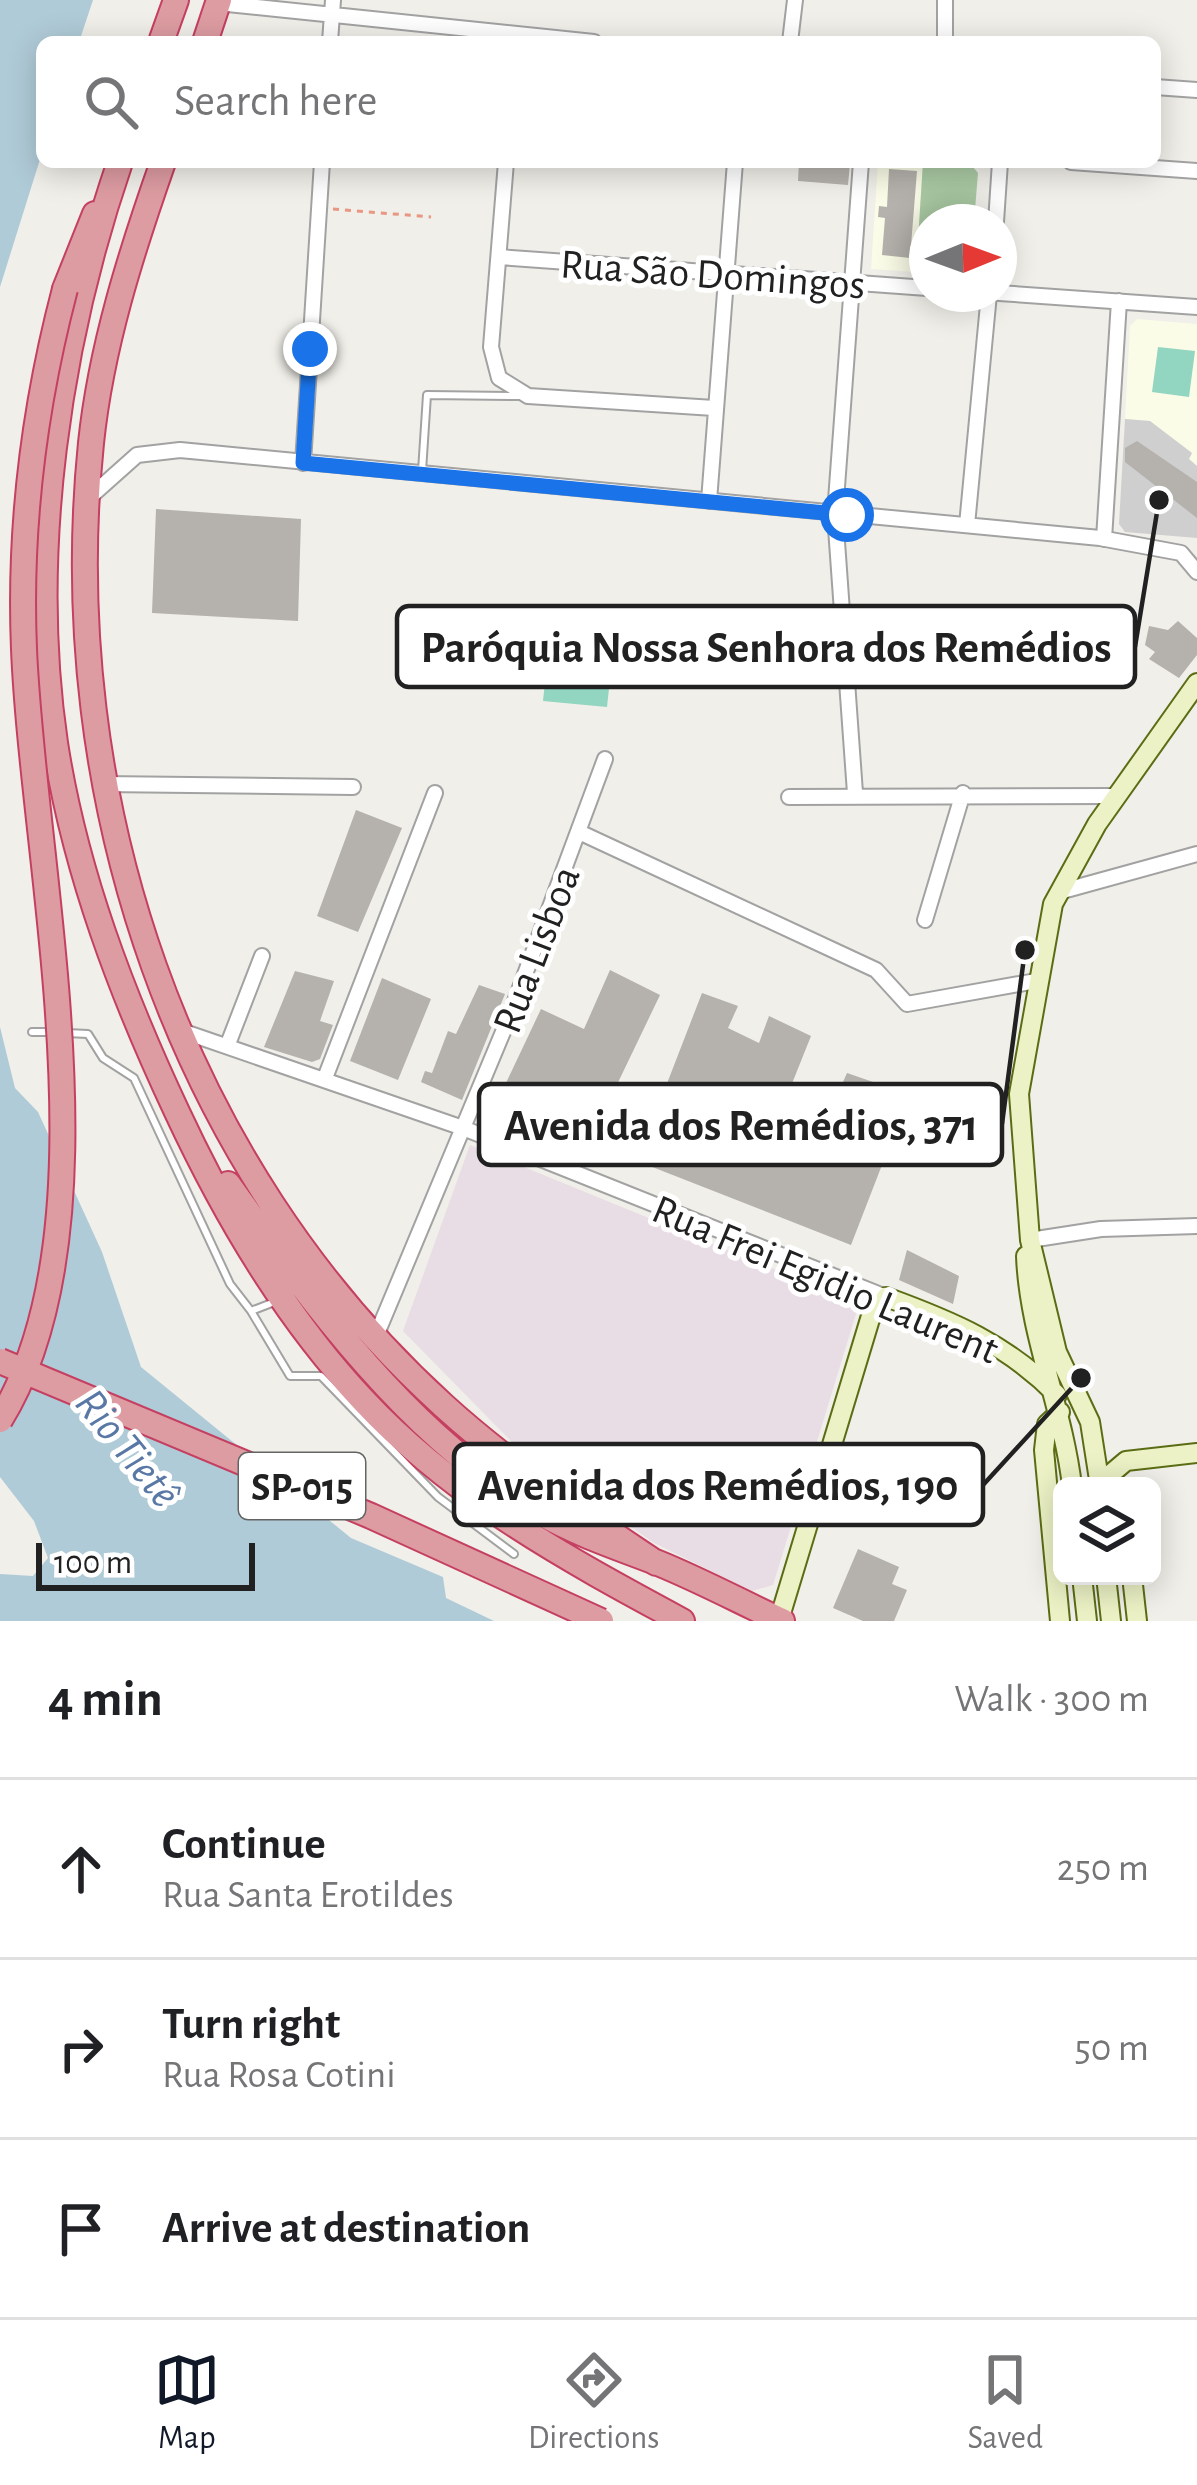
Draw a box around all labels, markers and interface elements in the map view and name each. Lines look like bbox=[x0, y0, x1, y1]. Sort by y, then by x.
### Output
search box bbox=[36, 36, 1161, 168]
icon: search bbox=[78, 69, 144, 135]
text: Search here bbox=[174, 79, 377, 124]
north arrow bbox=[909, 204, 1017, 312]
street label: Rua São Domingos bbox=[559, 243, 867, 307]
route end bbox=[283, 322, 337, 376]
route start bbox=[820, 488, 874, 542]
callout: Paróquia Nossa Senhora dos Remédios bbox=[397, 606, 1135, 687]
text: Paróquia Nossa Senhora dos Remédios bbox=[421, 626, 1111, 671]
street label: Rua Lisboa bbox=[486, 860, 588, 1039]
callout: Avenida dos Remédios, 371 bbox=[479, 1084, 1002, 1165]
text: Avenida dos Remédios, 371 bbox=[504, 1104, 978, 1149]
street label: Rua Frei Egidio Laurent bbox=[646, 1188, 1004, 1372]
water label: Rio Tietê bbox=[66, 1381, 189, 1517]
callout: Avenida dos Remédios, 190 bbox=[454, 1444, 983, 1525]
road number: SP-015 bbox=[239, 1453, 365, 1519]
text: Avenida dos Remédios, 190 bbox=[478, 1464, 958, 1509]
map controls bbox=[1053, 1477, 1161, 1585]
button: layers bbox=[1053, 1477, 1161, 1585]
scale bar bbox=[36, 1537, 255, 1590]
text: 100 m bbox=[54, 1547, 132, 1580]
text: 4 min bbox=[48, 1674, 163, 1725]
text: Walk · 300 m bbox=[954, 1680, 1149, 1719]
text: Continue bbox=[162, 1822, 326, 1867]
icon: ahead bbox=[48, 1836, 114, 1902]
text: 250 m bbox=[1057, 1849, 1149, 1888]
text: Rua Santa Erotildes bbox=[162, 1876, 454, 1915]
text: Turn right bbox=[162, 2002, 340, 2047]
icon: right bbox=[48, 2016, 114, 2082]
text: 50 m bbox=[1074, 2029, 1149, 2068]
text: Rua Rosa Cotini bbox=[162, 2056, 396, 2095]
icon: arrive bbox=[48, 2196, 114, 2262]
text: Arrive at destination bbox=[162, 2206, 530, 2251]
tab: Map bbox=[154, 2347, 220, 2459]
tab: Directions bbox=[528, 2347, 659, 2459]
tab: Saved bbox=[967, 2347, 1043, 2459]

